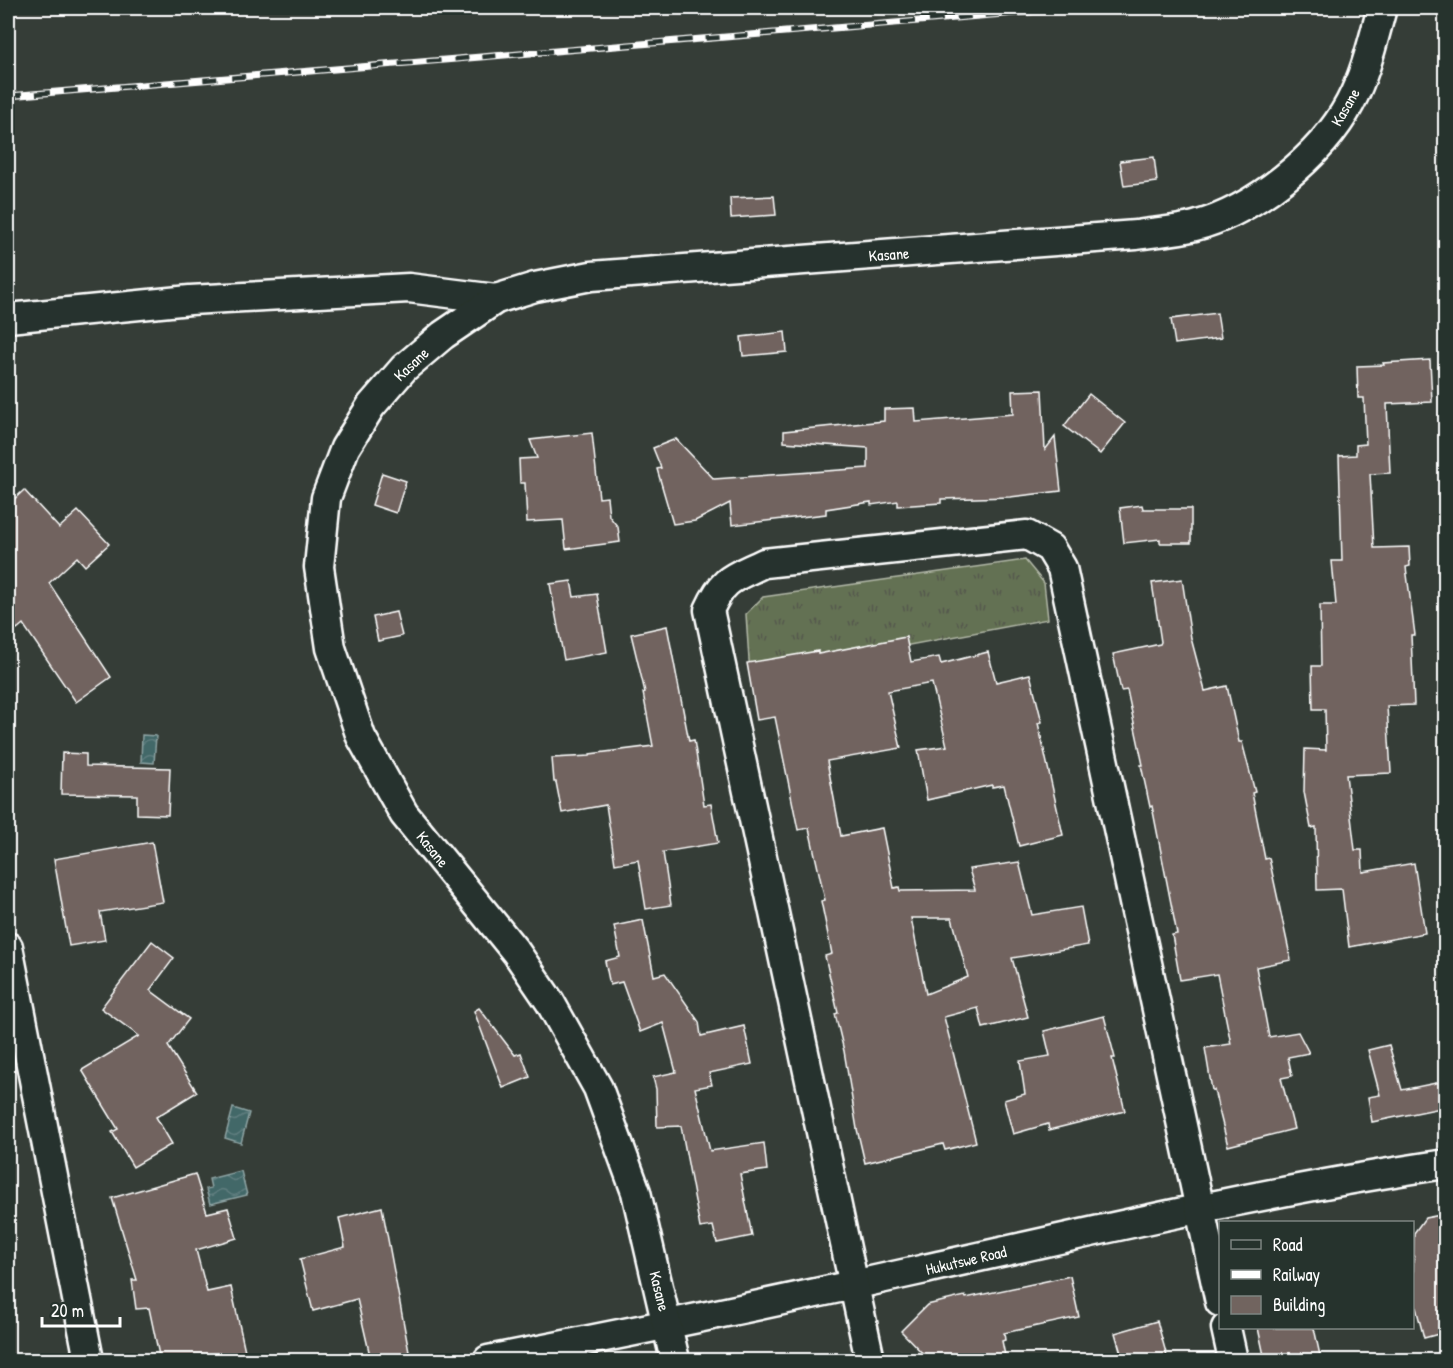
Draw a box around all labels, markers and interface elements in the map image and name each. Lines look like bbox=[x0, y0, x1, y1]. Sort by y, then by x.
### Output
street label: Kasane bbox=[1325, 83, 1365, 130]
street label: Kasane bbox=[868, 242, 911, 266]
street label: Kasane bbox=[389, 342, 434, 386]
street label: Kasane bbox=[412, 826, 455, 872]
legend bbox=[1219, 1221, 1414, 1329]
text: Road bbox=[1273, 1232, 1303, 1257]
street label: Hukutswe Road bbox=[923, 1240, 1009, 1280]
text: Railway bbox=[1273, 1262, 1320, 1287]
street label: Kasane bbox=[644, 1269, 676, 1314]
scale bar bbox=[42, 1290, 120, 1328]
text: Building bbox=[1273, 1292, 1325, 1317]
text: 20 m bbox=[51, 1298, 84, 1323]

